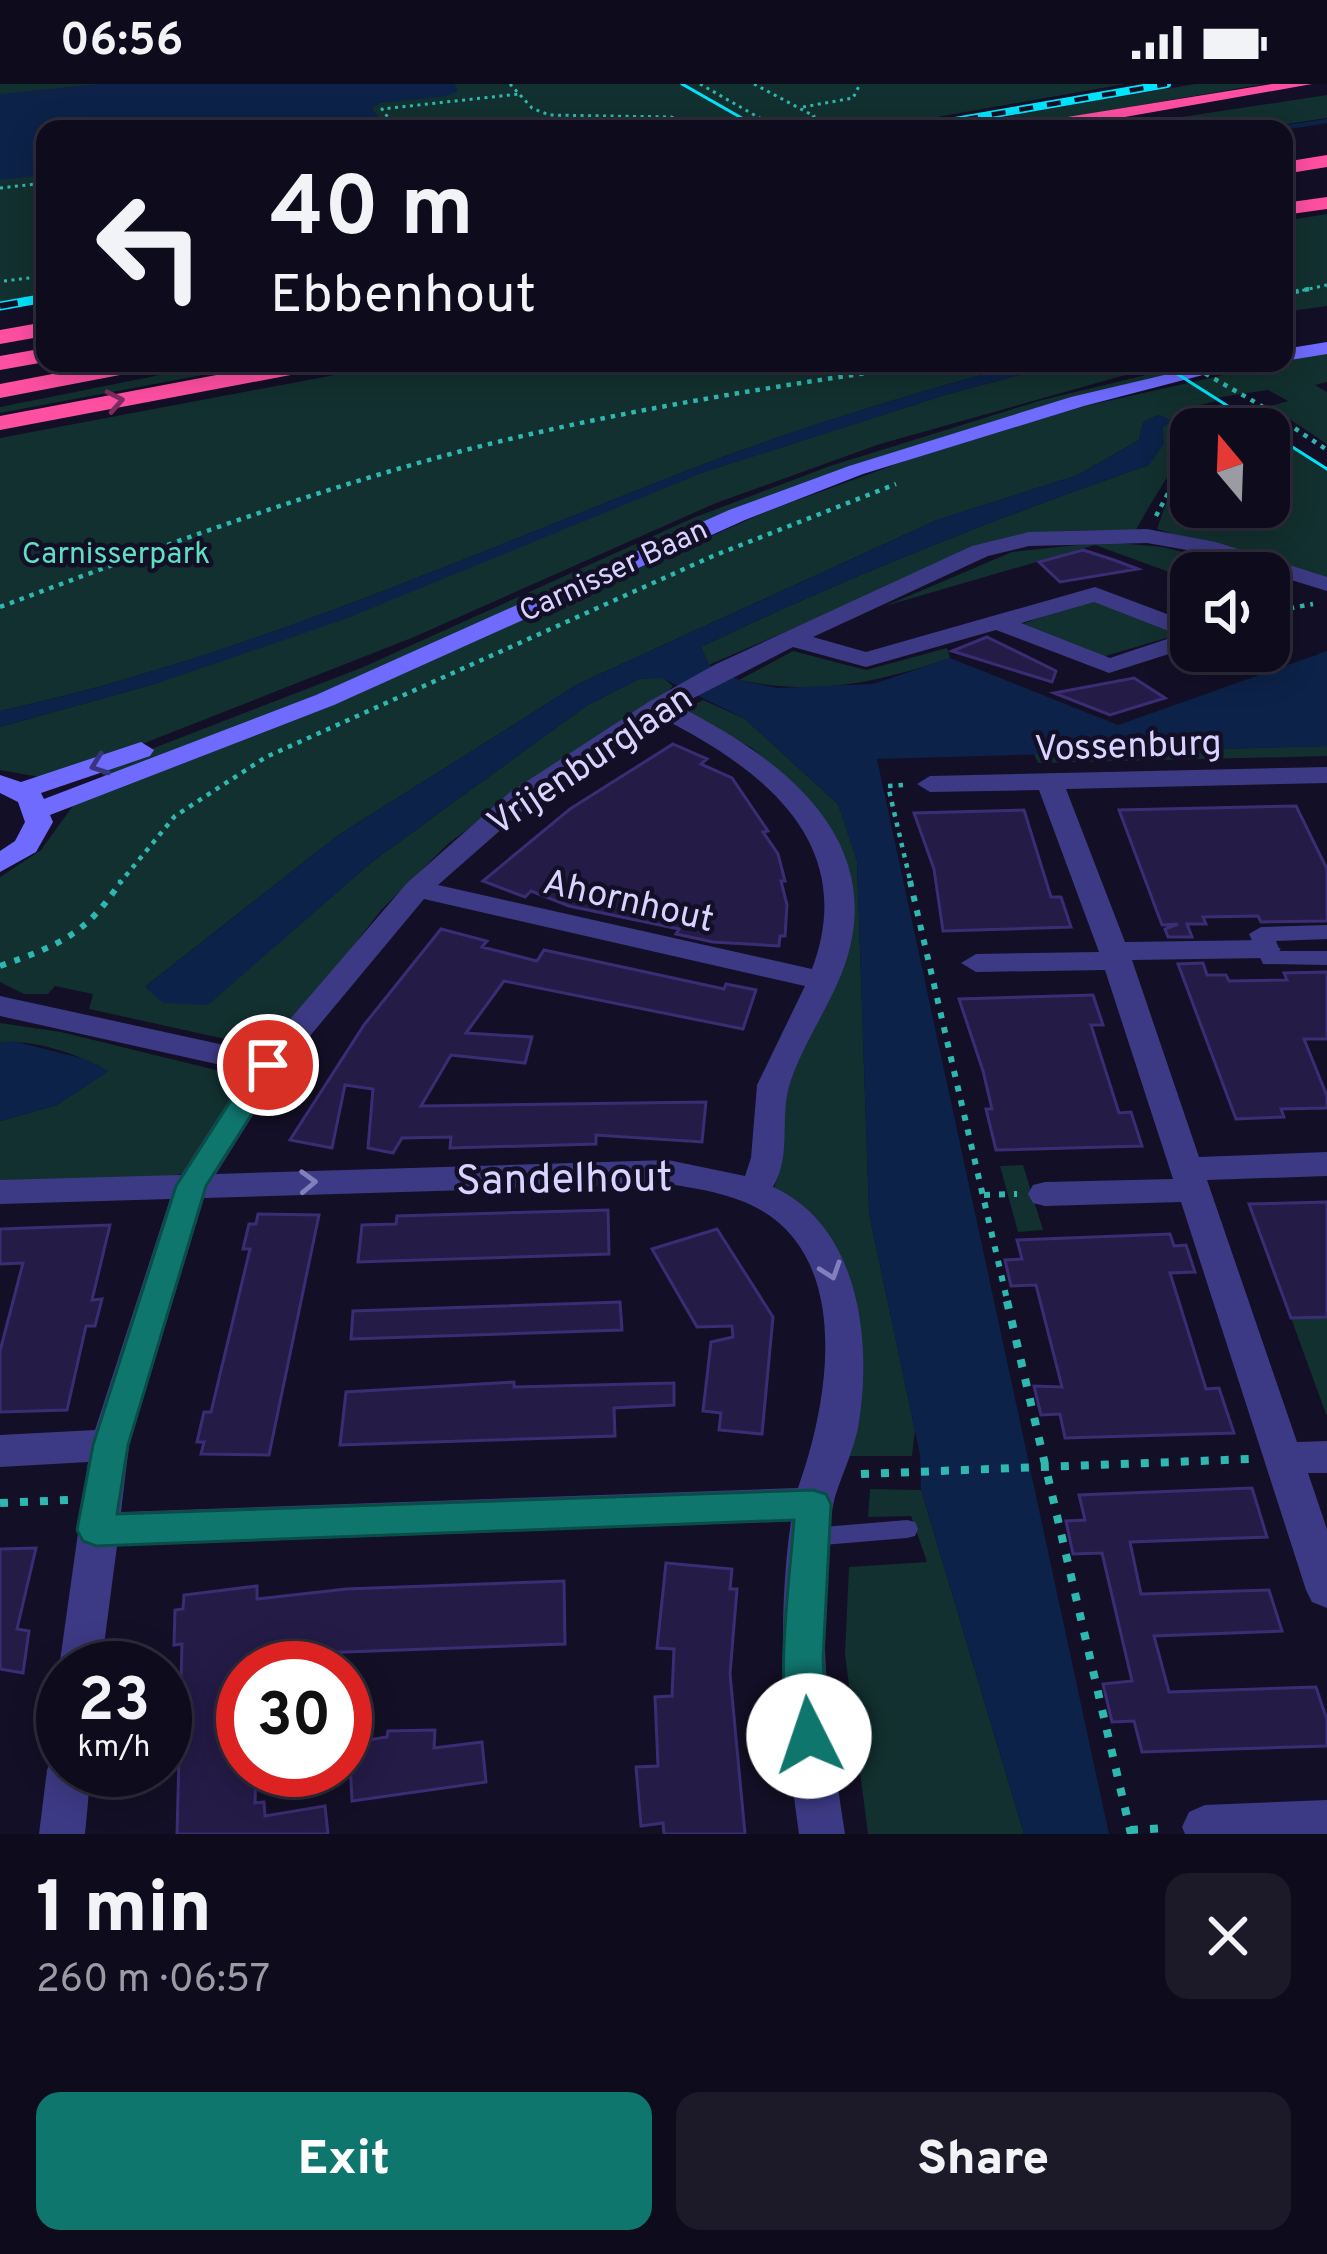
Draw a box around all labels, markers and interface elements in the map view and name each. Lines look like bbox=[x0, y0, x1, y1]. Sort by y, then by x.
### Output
text: 06:56 bbox=[60, 14, 183, 71]
text: 40 m bbox=[270, 159, 474, 265]
icon: left bbox=[72, 168, 228, 324]
text: Ebbenhout bbox=[270, 263, 536, 332]
one-way arrow bbox=[105, 389, 125, 415]
north arrow bbox=[1170, 408, 1290, 528]
map controls bbox=[1170, 408, 1290, 672]
street label: Carnisser Baan bbox=[514, 512, 714, 632]
park label: Carnisserpark bbox=[22, 537, 210, 574]
button: sound bbox=[1170, 552, 1290, 672]
street label: Vrijenburglaan bbox=[480, 677, 703, 848]
street label: Vossenburg bbox=[1034, 722, 1223, 774]
one-way arrow bbox=[90, 751, 111, 775]
street label: Ahornhout bbox=[538, 861, 718, 945]
pin bbox=[217, 1014, 319, 1116]
icon: arrive bbox=[235, 1032, 301, 1098]
street label: Sandelhout bbox=[455, 1153, 673, 1210]
one-way arrow bbox=[299, 1170, 318, 1196]
one-way arrow bbox=[817, 1260, 842, 1281]
speed limit sign: 30 bbox=[216, 1641, 372, 1797]
text: 23 bbox=[78, 1666, 150, 1742]
position arrow bbox=[746, 1673, 872, 1799]
text: km/h bbox=[78, 1730, 150, 1767]
text: 1 min bbox=[36, 1866, 212, 1958]
button: close bbox=[1165, 1873, 1291, 1999]
text: 260 m · 06:57 bbox=[36, 1957, 270, 2006]
button: Exit bbox=[36, 2092, 652, 2230]
button: Share bbox=[676, 2092, 1291, 2230]

